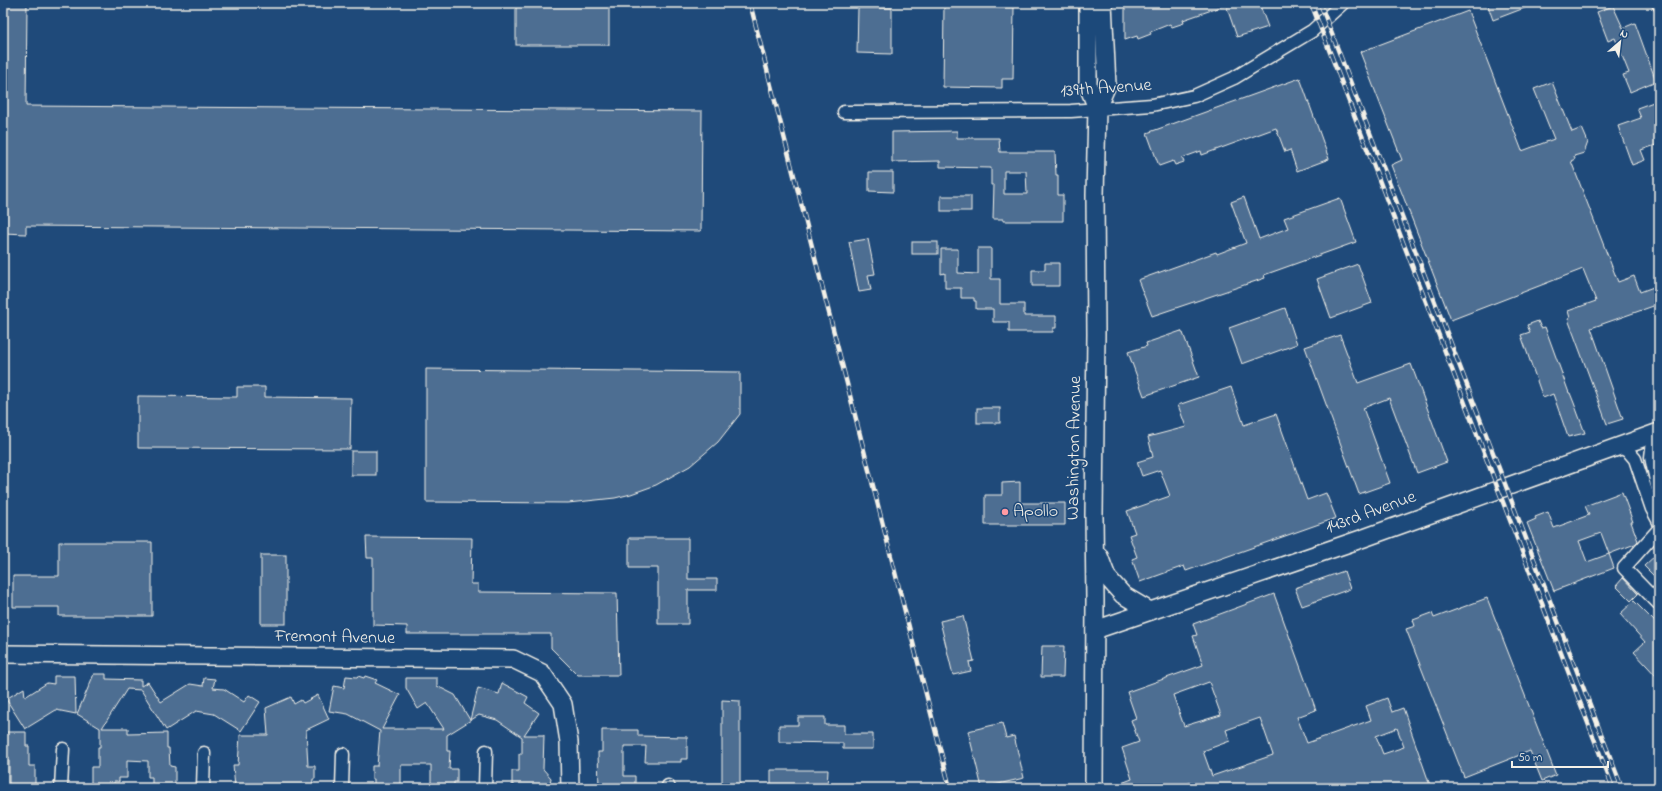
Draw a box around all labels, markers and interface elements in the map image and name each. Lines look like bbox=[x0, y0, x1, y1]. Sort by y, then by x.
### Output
north arrow bbox=[1600, 22, 1640, 62]
text: N bbox=[1617, 25, 1631, 43]
street label: 139th Avenue bbox=[1059, 73, 1153, 105]
street label: Washington Avenue bbox=[1061, 375, 1090, 520]
street label: 143rd Avenue bbox=[1322, 484, 1421, 541]
place label: Apollo bbox=[1013, 499, 1058, 525]
marker: Apollo bbox=[1000, 507, 1010, 517]
street label: Fremont Avenue bbox=[274, 624, 396, 652]
scale bar bbox=[1512, 743, 1608, 769]
text: 50 m bbox=[1518, 749, 1542, 767]

